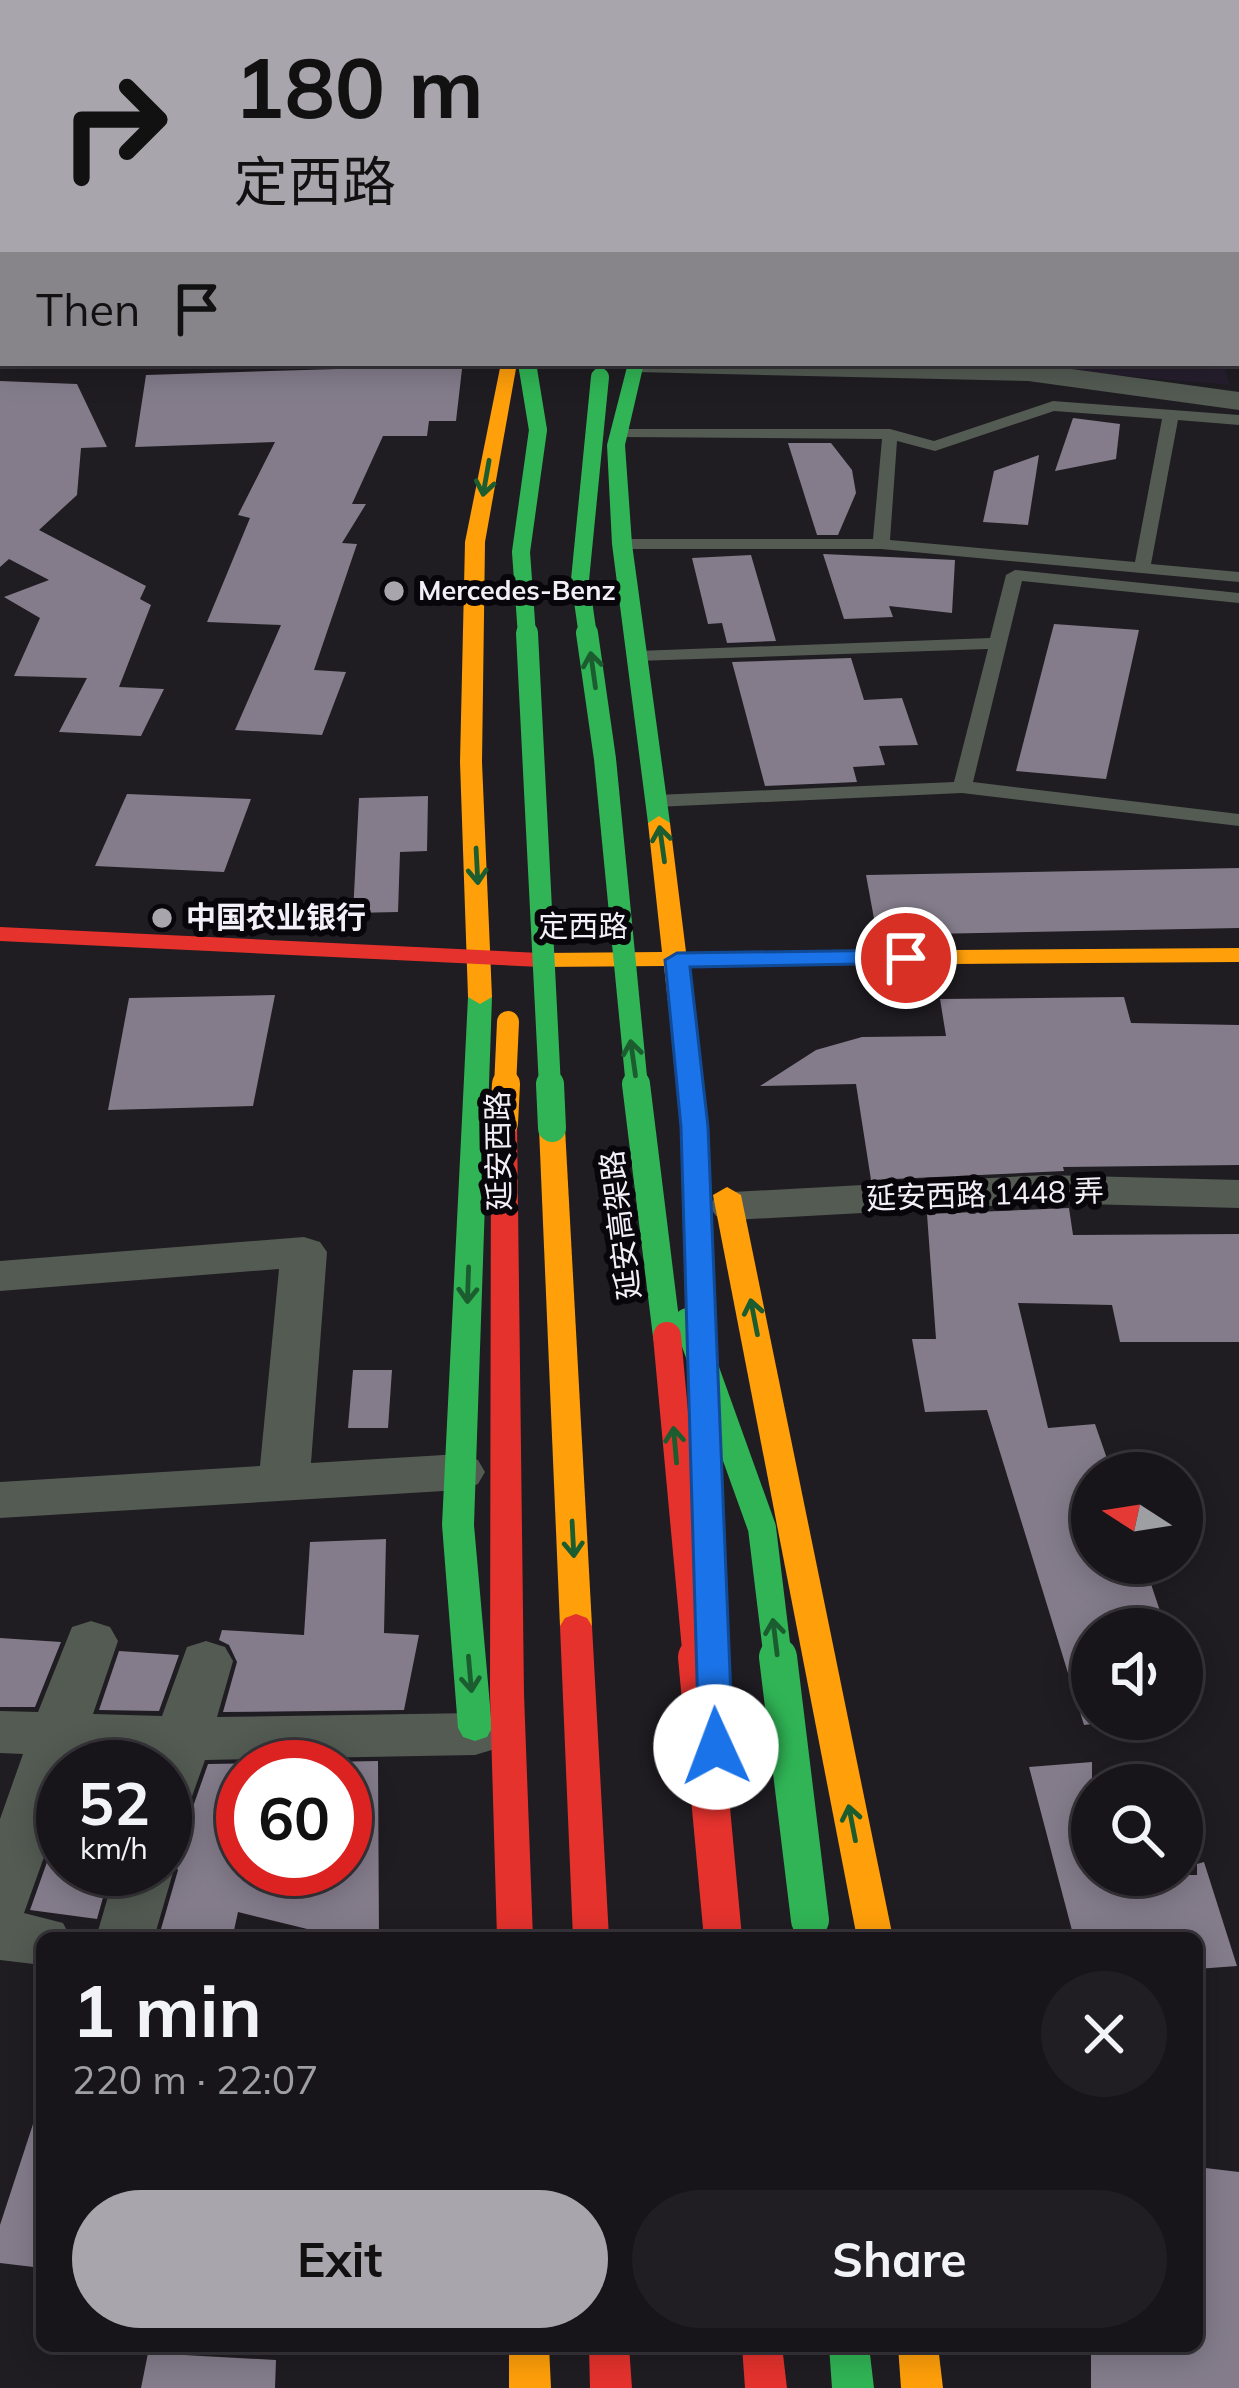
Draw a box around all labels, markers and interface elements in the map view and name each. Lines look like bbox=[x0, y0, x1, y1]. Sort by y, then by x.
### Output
text: 180 m bbox=[234, 34, 484, 139]
icon: right bbox=[36, 48, 192, 204]
text: 定西路 bbox=[234, 147, 396, 215]
icon: arrive bbox=[164, 276, 230, 342]
text: Then bbox=[36, 281, 140, 337]
one-way arrow bbox=[474, 457, 497, 496]
place label: Mercedes-Benz bbox=[418, 573, 616, 607]
marker: Mercedes-Benz bbox=[381, 578, 407, 604]
one-way arrow bbox=[581, 651, 604, 690]
one-way arrow bbox=[650, 825, 673, 864]
one-way arrow bbox=[466, 846, 489, 885]
place label: 中国农业银行 bbox=[186, 898, 366, 936]
marker: 中国农业银行 bbox=[149, 905, 175, 931]
street label: 定西路 bbox=[538, 907, 628, 945]
pin bbox=[855, 907, 957, 1009]
icon: arrive bbox=[873, 925, 939, 991]
one-way arrow bbox=[621, 1039, 644, 1078]
street label: 延安西路 bbox=[478, 1091, 518, 1211]
street label: 延安高架路 bbox=[592, 1148, 648, 1302]
street label: 延安西路 1448 弄 bbox=[866, 1171, 1104, 1217]
one-way arrow bbox=[456, 1265, 479, 1304]
one-way arrow bbox=[742, 1298, 764, 1337]
one-way arrow bbox=[663, 1426, 686, 1465]
north arrow bbox=[1071, 1452, 1203, 1584]
map controls bbox=[1071, 1452, 1203, 1896]
one-way arrow bbox=[562, 1519, 585, 1558]
button: sound bbox=[1071, 1608, 1203, 1740]
one-way arrow bbox=[764, 1618, 786, 1657]
one-way arrow bbox=[459, 1654, 482, 1693]
position arrow bbox=[653, 1684, 779, 1810]
speed limit sign: 60 bbox=[216, 1740, 372, 1896]
button: search bbox=[1071, 1764, 1203, 1896]
text: 52 bbox=[78, 1765, 150, 1840]
one-way arrow bbox=[840, 1805, 862, 1844]
text: km/h bbox=[80, 1829, 148, 1867]
text: 1 min bbox=[72, 1965, 262, 2055]
button: close bbox=[1041, 1971, 1167, 2097]
text: 220 m · 22:07 bbox=[72, 2055, 318, 2104]
button: Exit bbox=[72, 2190, 608, 2328]
button: Share bbox=[632, 2190, 1167, 2328]

